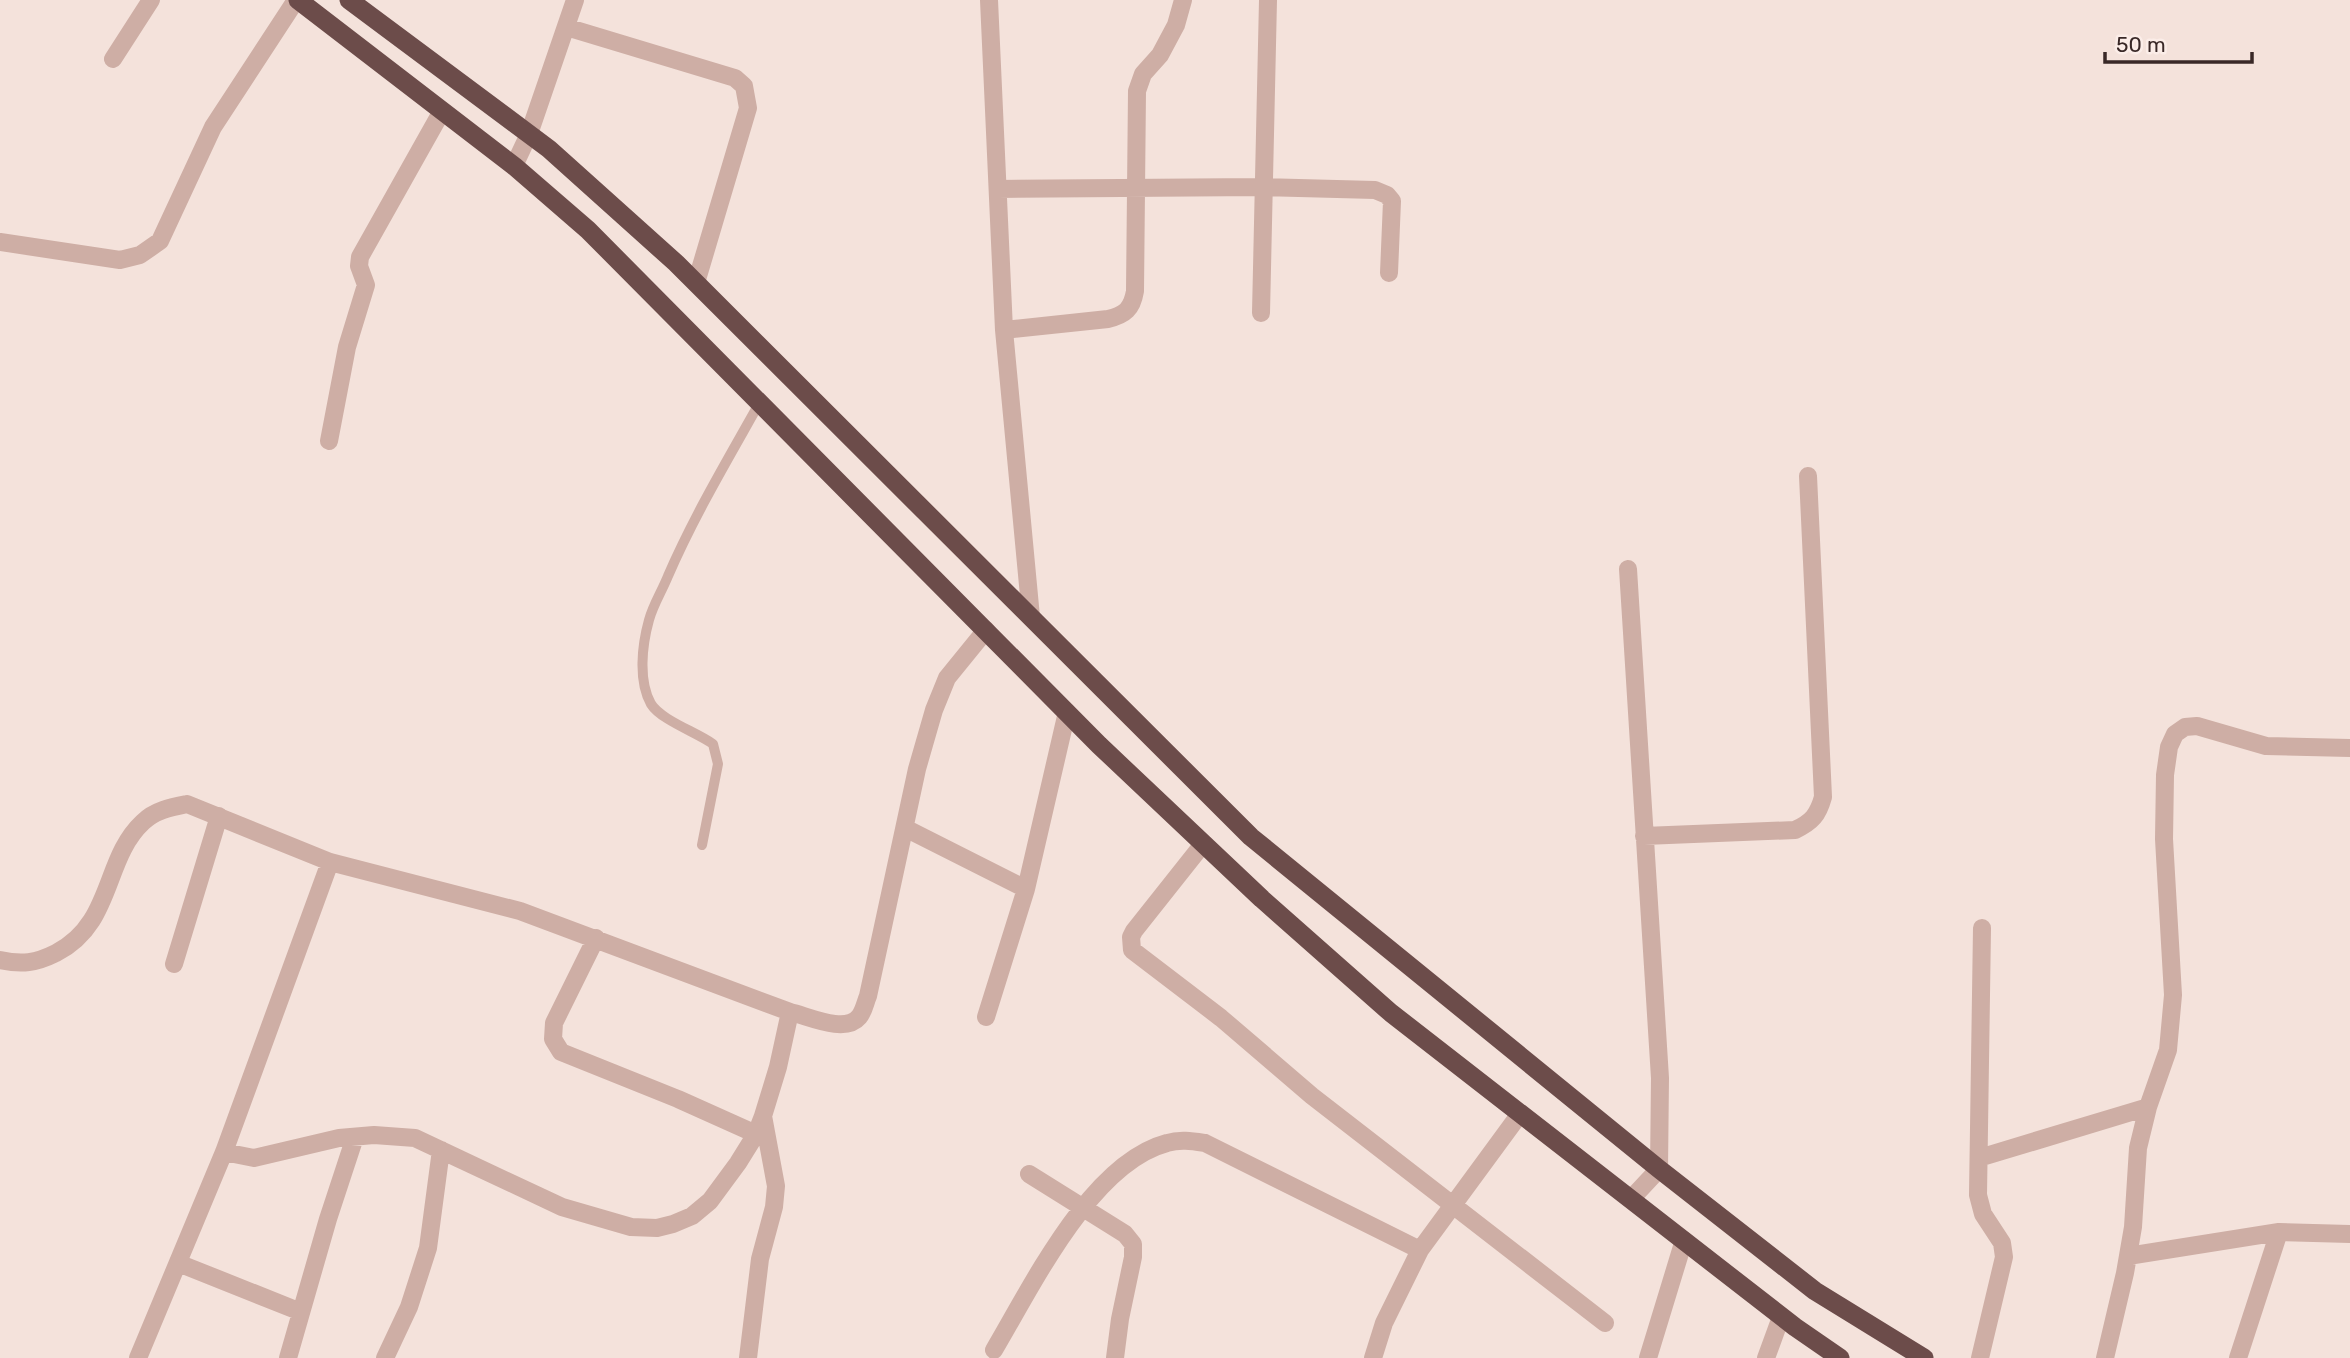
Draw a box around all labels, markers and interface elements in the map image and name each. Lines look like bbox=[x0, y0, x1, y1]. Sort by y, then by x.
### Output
scale bar bbox=[2105, 21, 2252, 65]
text: 50 m bbox=[2116, 32, 2166, 57]

